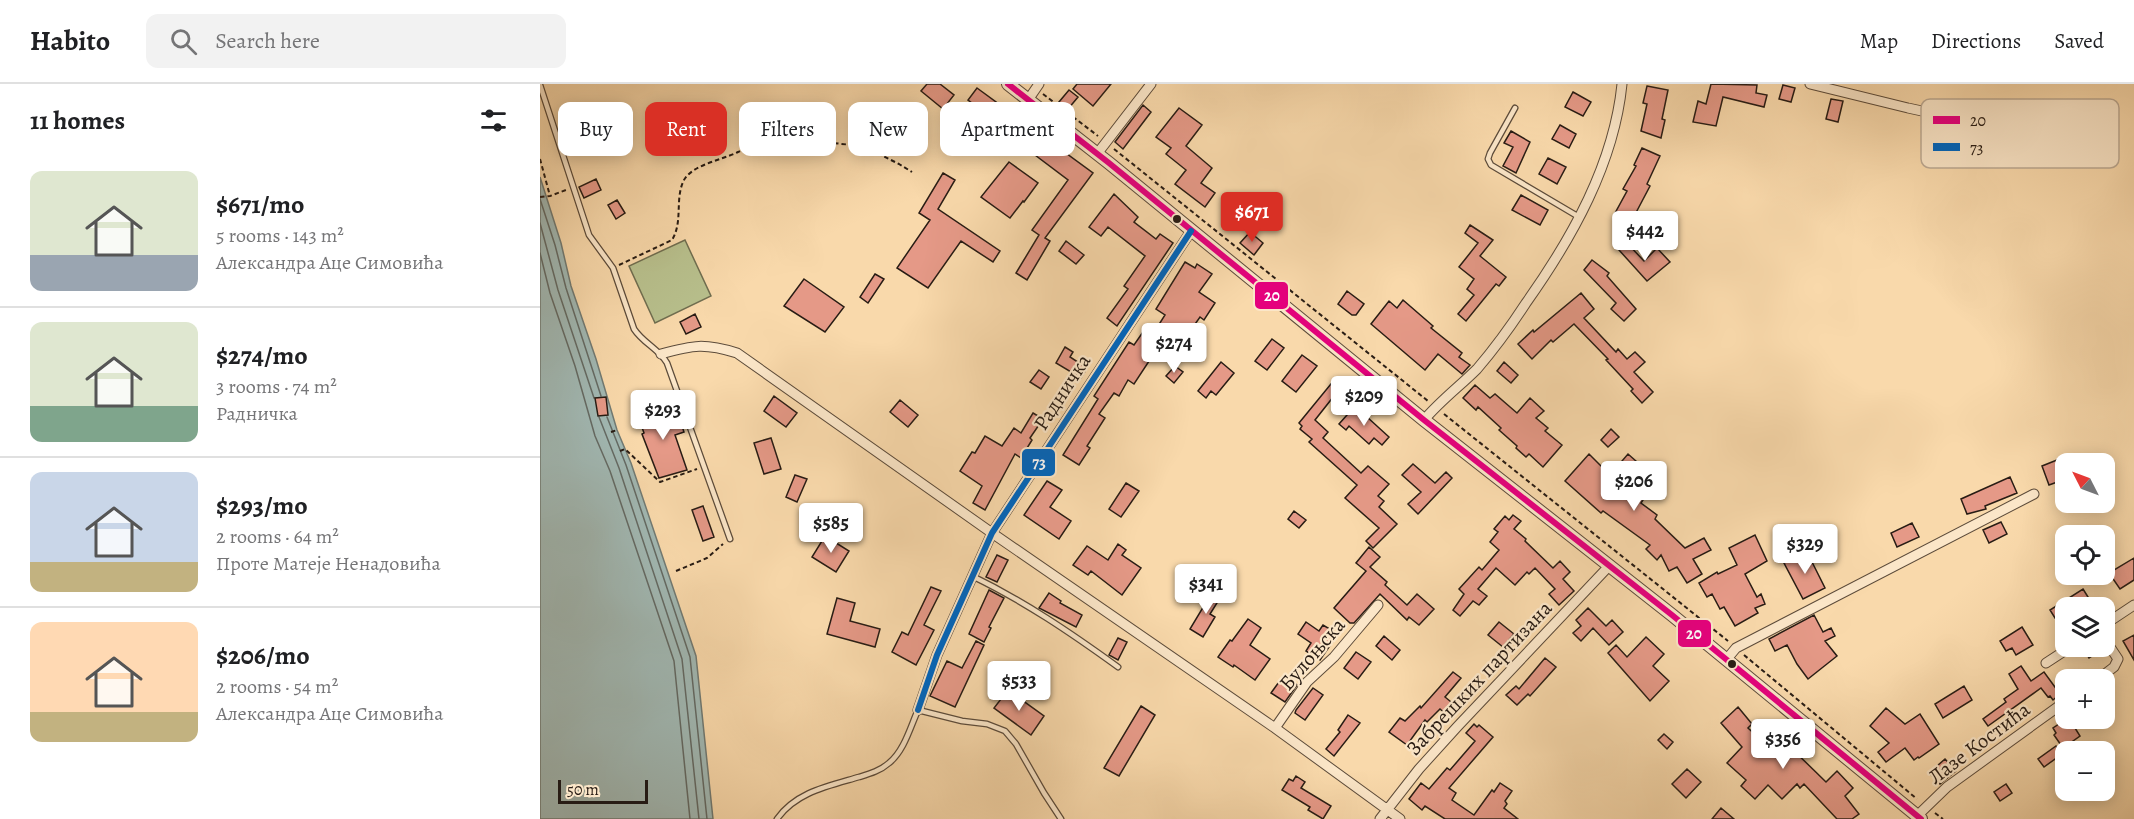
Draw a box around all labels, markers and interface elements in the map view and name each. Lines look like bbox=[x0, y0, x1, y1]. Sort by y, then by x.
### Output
search box bbox=[146, 14, 566, 68]
text: Habito bbox=[30, 22, 110, 60]
icon: search bbox=[167, 25, 200, 58]
text: Search here bbox=[215, 26, 320, 56]
text: Map bbox=[1860, 27, 1898, 55]
text: Directions bbox=[1931, 27, 2021, 55]
text: Saved bbox=[2054, 27, 2104, 55]
legend bbox=[1921, 99, 2119, 168]
chip: Buy bbox=[558, 102, 633, 156]
chip: Rent bbox=[645, 102, 727, 156]
chip: Filters bbox=[739, 102, 836, 156]
chip: New bbox=[848, 102, 928, 156]
chip: Apartment bbox=[940, 102, 1075, 156]
text: 11 homes bbox=[30, 103, 125, 138]
icon: filters bbox=[477, 104, 510, 137]
text: 20 bbox=[1970, 110, 1986, 132]
text: 73 bbox=[1970, 137, 1983, 159]
text: $671/mo bbox=[216, 187, 304, 222]
pin: $671 bbox=[1216, 192, 1288, 243]
icon: home bbox=[78, 195, 150, 267]
text: $671 bbox=[1235, 198, 1269, 225]
pin: $442 bbox=[1609, 211, 1681, 262]
unlabelled marker bbox=[1171, 213, 1183, 225]
text: $442 bbox=[1626, 217, 1664, 244]
text: 5 rooms · 143 m² bbox=[216, 222, 344, 249]
text: Александра Аце Симовића bbox=[216, 249, 444, 276]
line badge: 20 bbox=[1254, 281, 1289, 310]
text: 20 bbox=[1264, 285, 1280, 307]
pin: $274 bbox=[1138, 323, 1210, 374]
text: $274 bbox=[1156, 329, 1192, 356]
text: $274/mo bbox=[216, 338, 308, 373]
icon: home bbox=[78, 346, 150, 418]
street label: Радничка bbox=[1027, 348, 1097, 436]
text: 3 rooms · 74 m² bbox=[216, 373, 337, 400]
pin: $209 bbox=[1328, 376, 1400, 427]
text: $209 bbox=[1345, 382, 1383, 409]
pin: $293 bbox=[627, 390, 699, 441]
text: $293 bbox=[645, 396, 681, 423]
text: Радничка bbox=[216, 400, 298, 427]
line badge: 73 bbox=[1021, 448, 1056, 477]
text: 73 bbox=[1032, 452, 1046, 474]
north arrow bbox=[2055, 453, 2115, 513]
map controls bbox=[2055, 453, 2115, 801]
pin: $206 bbox=[1598, 461, 1670, 512]
text: $206 bbox=[1615, 467, 1653, 494]
text: $293/mo bbox=[216, 488, 308, 523]
icon: home bbox=[78, 496, 150, 568]
pin: $585 bbox=[795, 503, 867, 554]
text: $585 bbox=[813, 509, 849, 536]
text: 2 rooms · 64 m² bbox=[216, 523, 339, 550]
pin: $329 bbox=[1769, 524, 1841, 575]
button: locate bbox=[2055, 525, 2115, 585]
text: $329 bbox=[1787, 530, 1823, 557]
text: Проте Матеје Ненадовића bbox=[216, 550, 441, 577]
pin: $341 bbox=[1170, 564, 1242, 615]
text: $341 bbox=[1189, 570, 1223, 597]
street label: Забрешких партизана bbox=[1400, 594, 1558, 761]
button: layers bbox=[2055, 597, 2115, 657]
street label: Булоњска bbox=[1273, 611, 1352, 696]
line badge: 20 bbox=[1677, 619, 1712, 648]
text: 20 bbox=[1686, 623, 1702, 645]
text: $206/mo bbox=[216, 638, 310, 673]
icon: home bbox=[78, 646, 150, 718]
unlabelled marker bbox=[1726, 658, 1738, 670]
pin: $533 bbox=[983, 661, 1055, 712]
text: $533 bbox=[1001, 667, 1037, 694]
button: + bbox=[2055, 669, 2115, 729]
text: 2 rooms · 54 m² bbox=[216, 673, 338, 700]
street label: Лазе Костића bbox=[1922, 695, 2036, 791]
text: Александра Аце Симовића bbox=[216, 700, 444, 727]
pin: $356 bbox=[1747, 719, 1819, 770]
text: $356 bbox=[1765, 725, 1801, 752]
button: − bbox=[2055, 741, 2115, 801]
scale bar bbox=[558, 777, 648, 804]
text: 50 m bbox=[567, 779, 599, 801]

